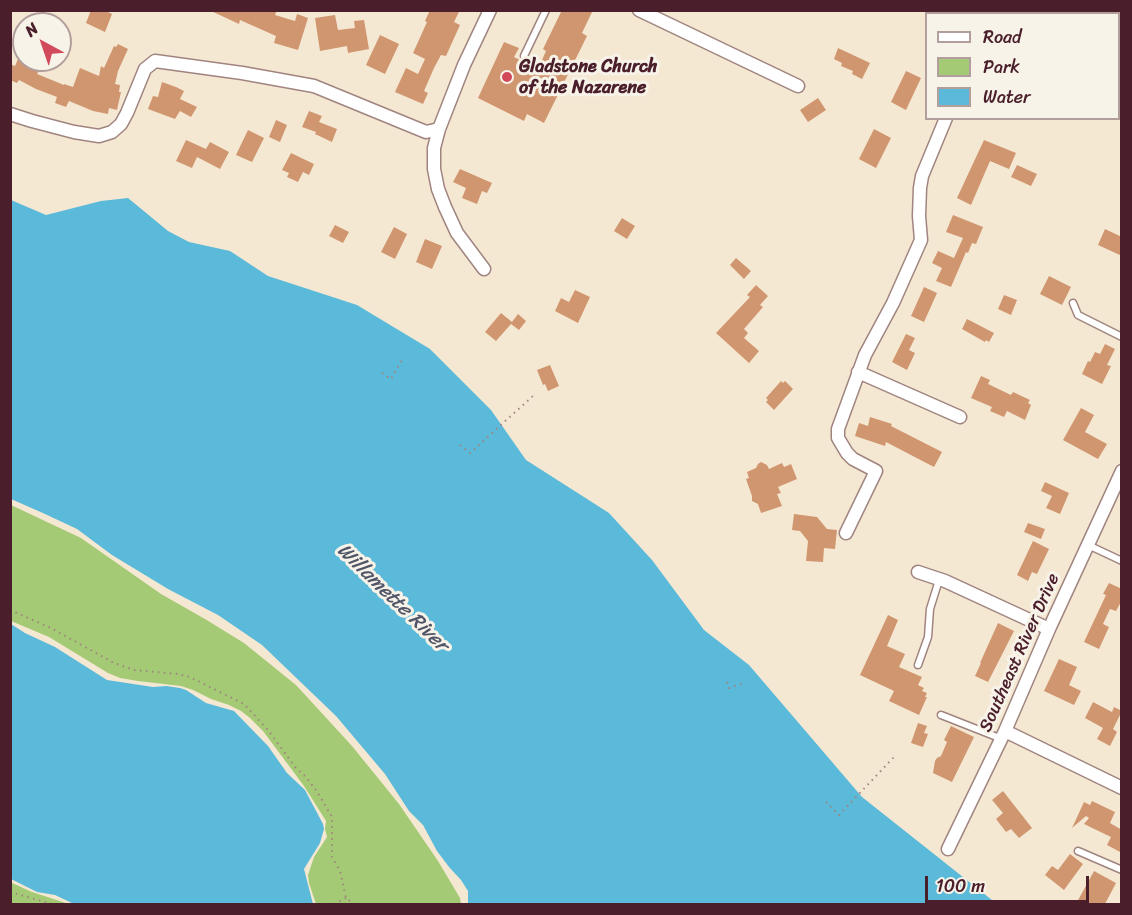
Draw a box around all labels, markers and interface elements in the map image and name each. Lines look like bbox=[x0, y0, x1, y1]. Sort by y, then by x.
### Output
north arrow bbox=[12, 12, 72, 72]
legend bbox=[925, 12, 1120, 120]
text: N bbox=[18, 15, 45, 44]
text: Road bbox=[983, 21, 1022, 53]
text: Park bbox=[983, 51, 1020, 83]
place label: Gladstone Church of the Nazarene bbox=[519, 56, 657, 98]
marker: Gladstone Church of the Nazarene bbox=[500, 70, 514, 84]
text: Water bbox=[983, 81, 1030, 113]
water label: Willamette River bbox=[332, 539, 452, 657]
street label: Southeast River Drive bbox=[975, 570, 1065, 736]
scale bar bbox=[928, 864, 1092, 902]
text: 100 m bbox=[936, 870, 985, 902]

